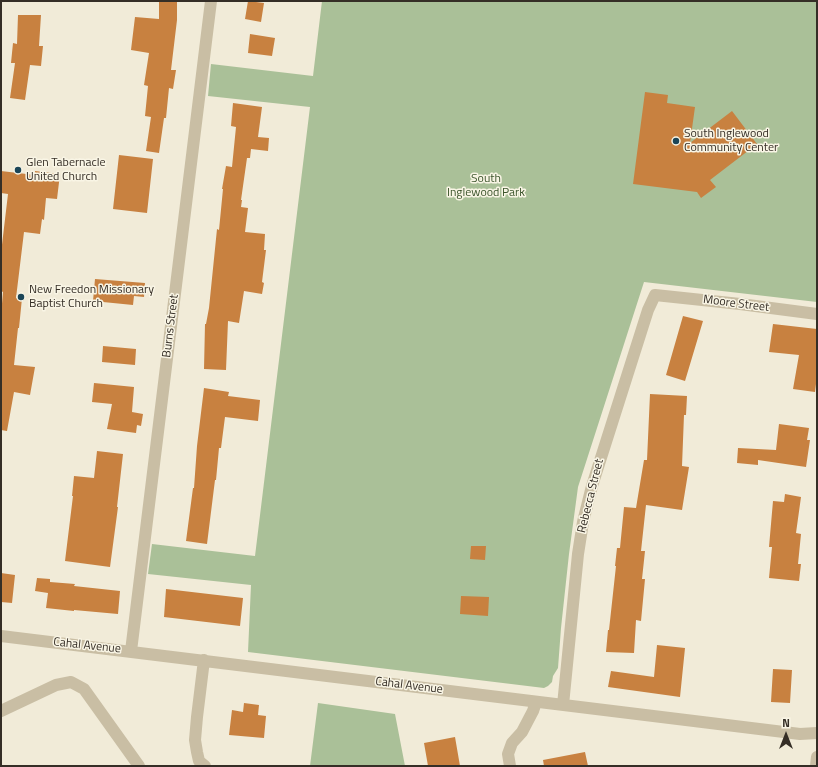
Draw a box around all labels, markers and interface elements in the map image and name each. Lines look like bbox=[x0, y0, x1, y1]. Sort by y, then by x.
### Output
place label: South Inglewood Community Center bbox=[684, 127, 778, 155]
marker: South Inglewood Community Center bbox=[671, 136, 681, 146]
place label: Glen Tabernacle United Church bbox=[26, 156, 106, 184]
marker: Glen Tabernacle United Church bbox=[13, 165, 23, 175]
park label: South Inglewood Park bbox=[447, 172, 525, 200]
place label: New Freedon Missionary Baptist Church bbox=[29, 283, 154, 311]
marker: New Freedon Missionary Baptist Church bbox=[16, 292, 26, 302]
street label: Moore Street bbox=[702, 293, 770, 315]
street label: Burns Street bbox=[160, 294, 182, 358]
street label: Rebecca Street bbox=[575, 458, 607, 534]
street label: Cahal Avenue bbox=[52, 635, 122, 657]
street label: Cahal Avenue bbox=[374, 675, 444, 697]
north arrow bbox=[766, 715, 806, 755]
text: N bbox=[782, 715, 790, 731]

